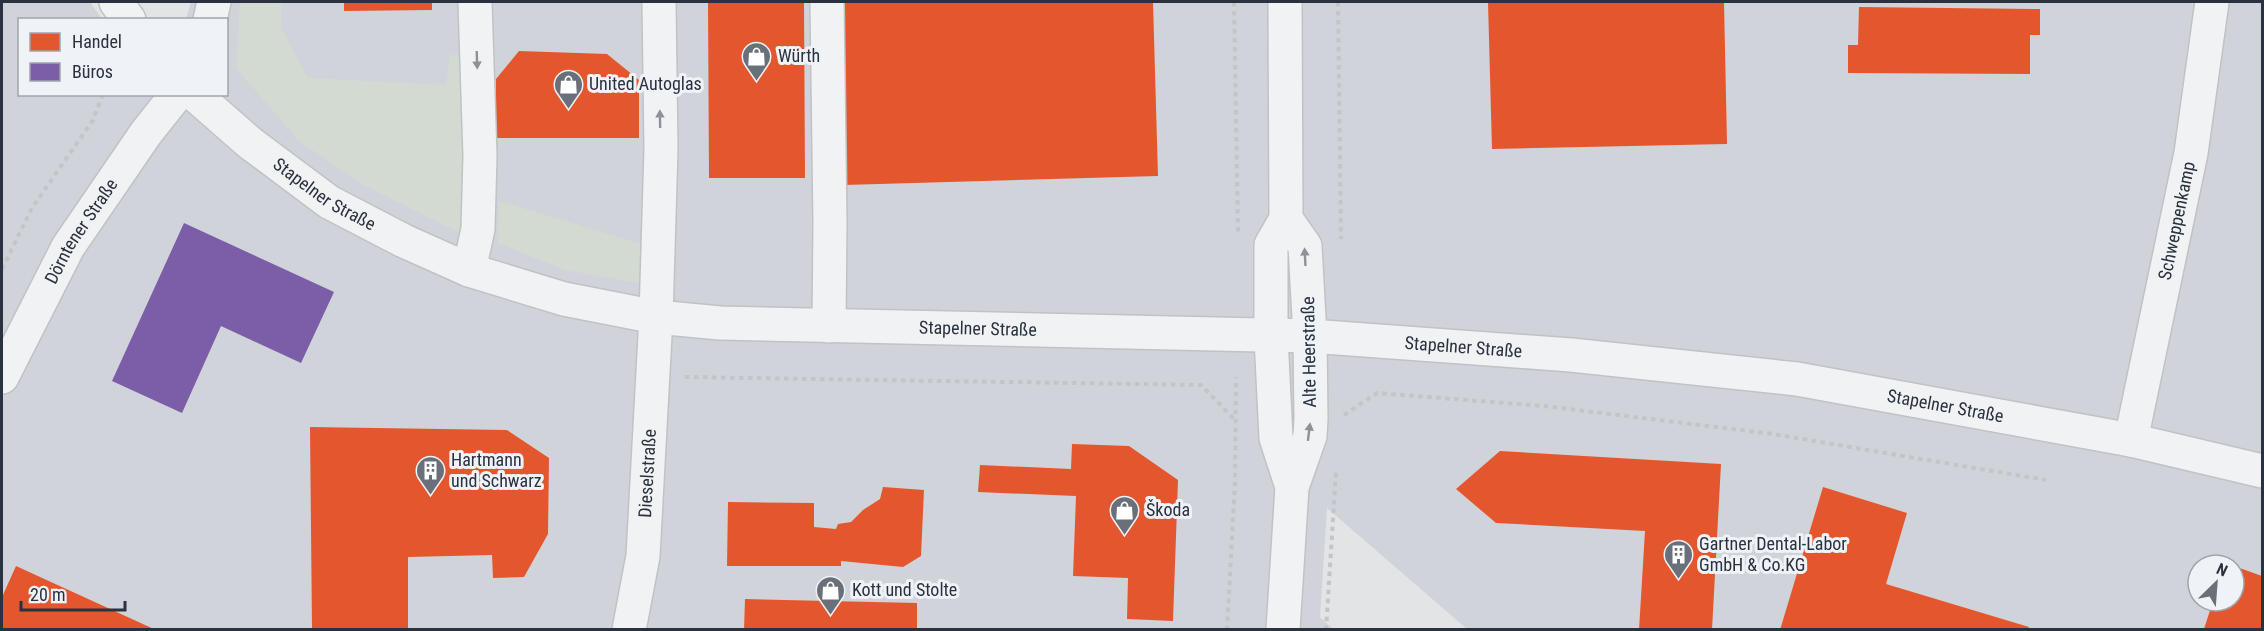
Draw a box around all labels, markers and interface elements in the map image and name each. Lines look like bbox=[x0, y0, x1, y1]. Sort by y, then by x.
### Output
legend bbox=[18, 18, 228, 96]
text: Handel bbox=[72, 31, 122, 52]
shop icon: Würth bbox=[741, 40, 773, 82]
place label: Würth bbox=[778, 45, 820, 66]
one-way arrow bbox=[472, 50, 481, 69]
text: Büros bbox=[72, 61, 113, 82]
shop icon: United Autoglas bbox=[552, 68, 584, 110]
place label: United Autoglas bbox=[589, 73, 702, 94]
one-way arrow bbox=[656, 110, 665, 129]
street label: Stapelner Straße bbox=[269, 153, 379, 234]
street label: Schweppenkamp bbox=[2154, 159, 2199, 282]
street label: Dörntener Straße bbox=[40, 174, 122, 287]
one-way arrow bbox=[1301, 248, 1310, 267]
street label: Alte Heerstraße bbox=[1297, 296, 1320, 408]
street label: Stapelner Straße bbox=[919, 316, 1037, 340]
street label: Stapelner Straße bbox=[1404, 332, 1523, 361]
street label: Stapelner Straße bbox=[1886, 385, 2005, 427]
one-way arrow bbox=[1305, 422, 1314, 441]
street label: Dieselstraße bbox=[634, 428, 660, 518]
place label: Hartmann und Schwarz bbox=[451, 449, 542, 491]
building icon: Hartmann und Schwarz bbox=[414, 454, 446, 496]
shop icon: Škoda bbox=[1109, 494, 1141, 536]
place label: Škoda bbox=[1146, 499, 1190, 520]
place label: Gartner Dental-Labor GmbH & Co.KG bbox=[1699, 533, 1847, 575]
building icon: Gartner Dental-Labor GmbH & Co.KG bbox=[1662, 538, 1694, 580]
north arrow bbox=[2186, 553, 2246, 613]
text: N bbox=[2214, 559, 2231, 581]
scale bar bbox=[21, 574, 124, 612]
shop icon: Kott und Stolte bbox=[815, 574, 847, 616]
place label: Kott und Stolte bbox=[852, 579, 957, 600]
text: 20 m bbox=[30, 584, 65, 605]

